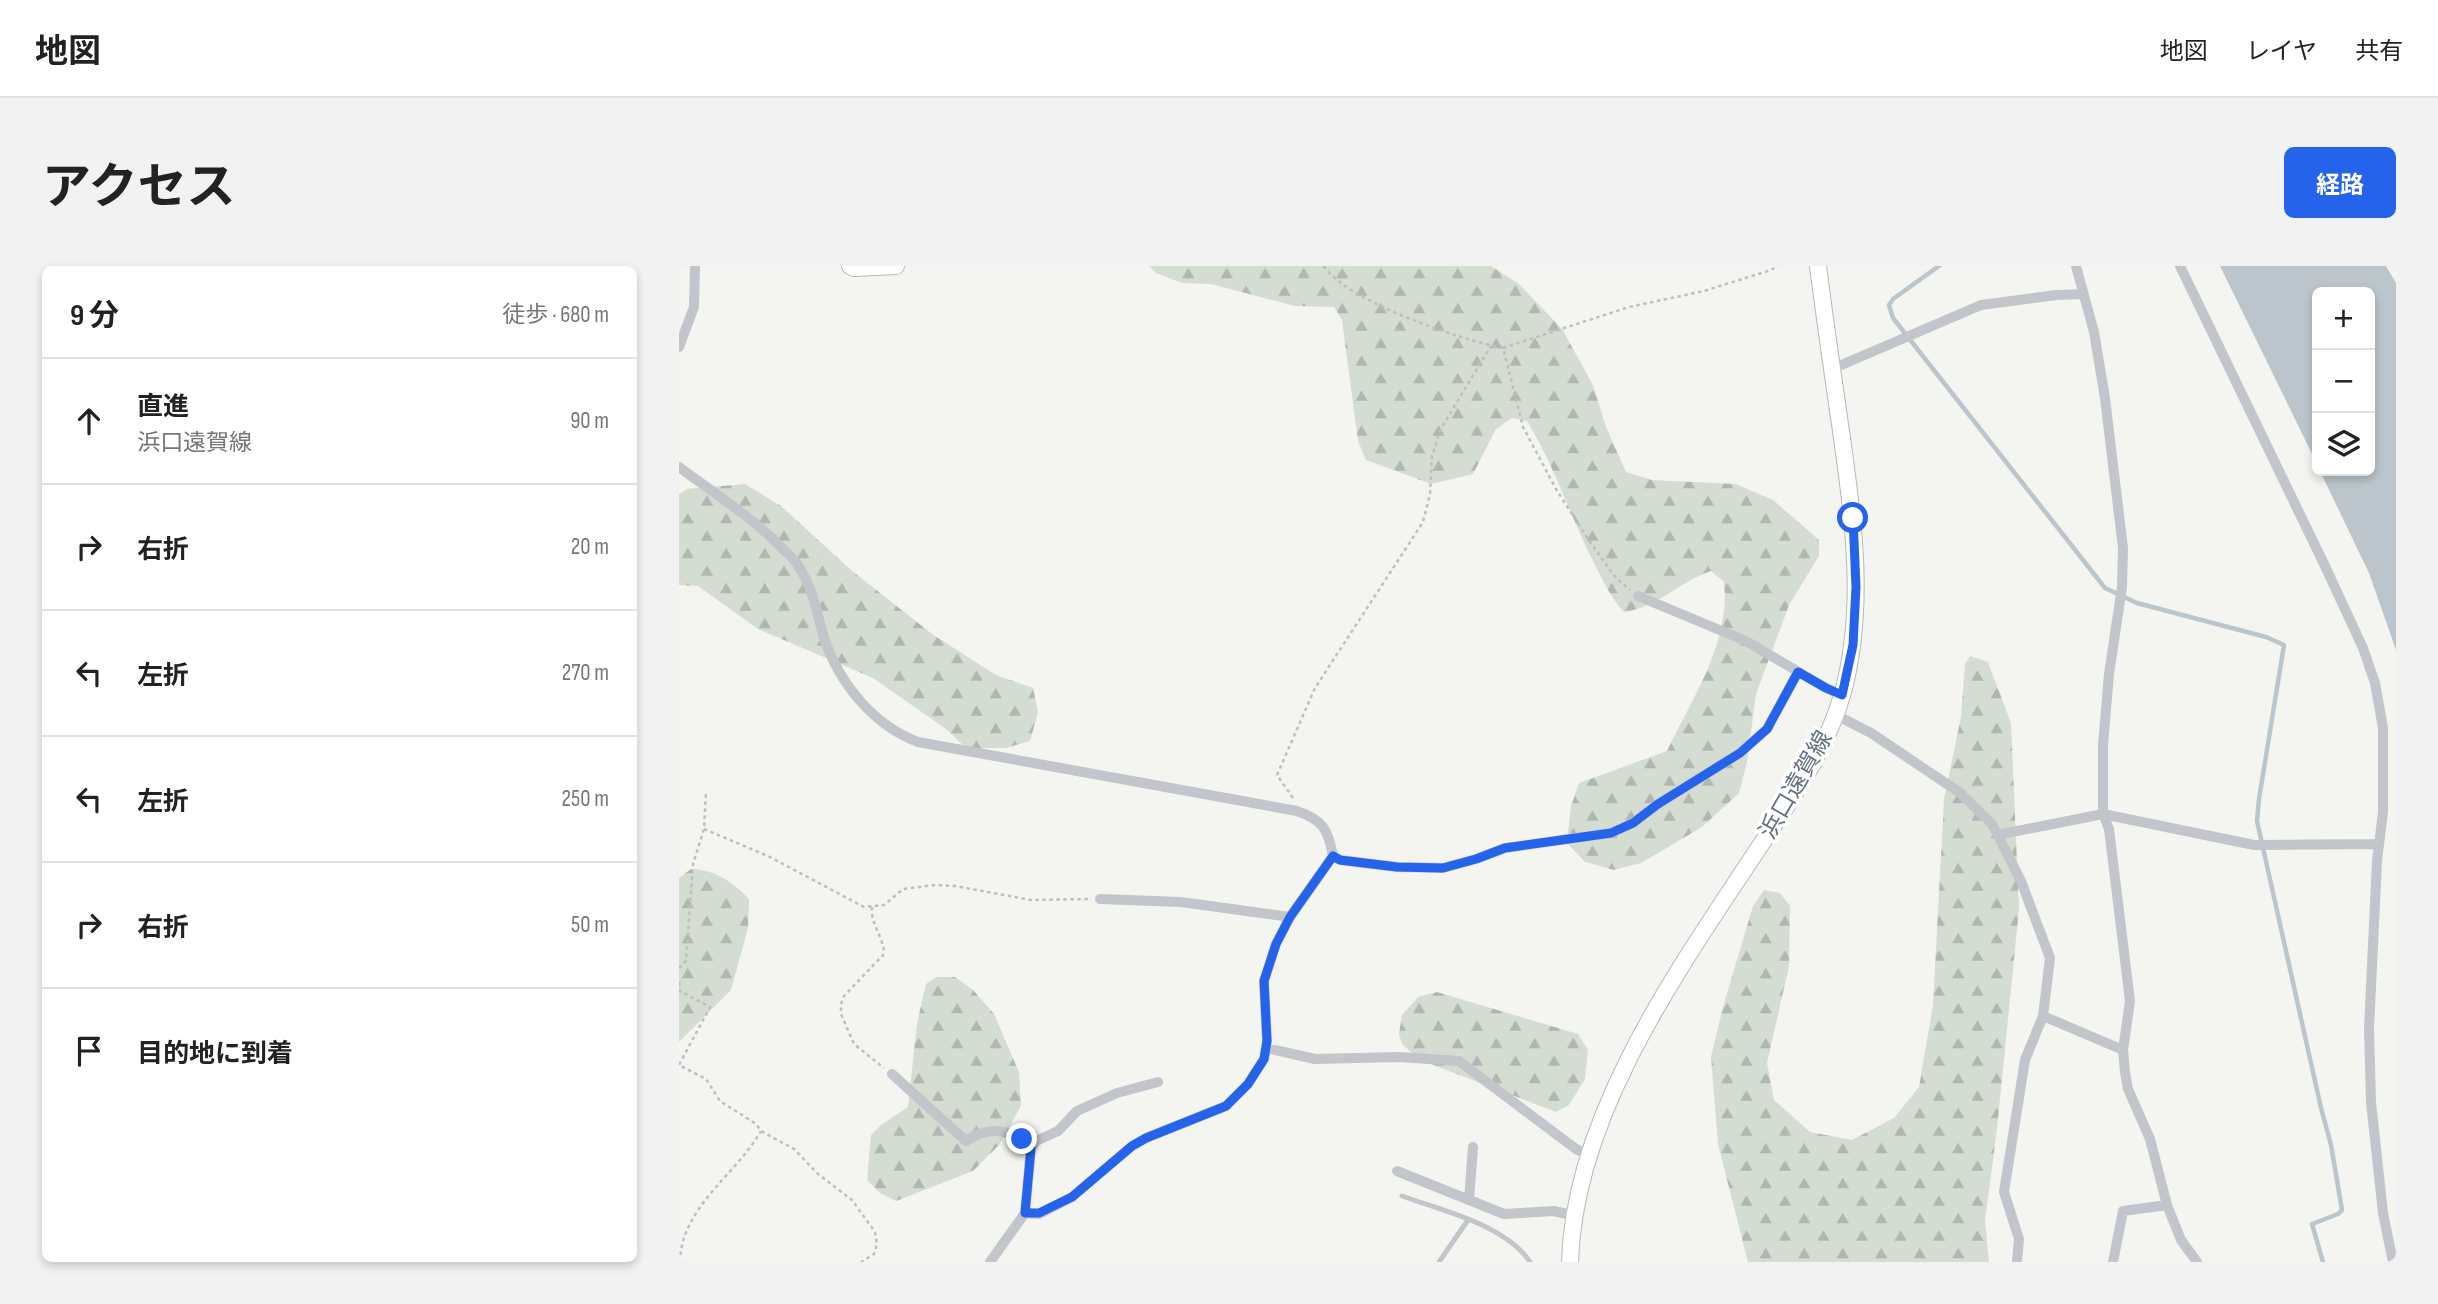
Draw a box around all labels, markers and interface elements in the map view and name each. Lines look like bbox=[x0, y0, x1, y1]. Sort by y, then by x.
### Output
text: 地図 bbox=[35, 32, 101, 72]
text: 地図 bbox=[2160, 37, 2208, 66]
text: レイヤ bbox=[2246, 37, 2317, 66]
text: 共有 bbox=[2355, 37, 2403, 66]
button: 経路 bbox=[2284, 147, 2396, 218]
text: アクセス bbox=[42, 159, 236, 218]
map controls bbox=[2312, 287, 2375, 476]
button: + bbox=[2312, 287, 2375, 350]
text: 9 分 bbox=[70, 298, 119, 334]
text: 徒歩 · 680 m bbox=[502, 301, 609, 329]
button: − bbox=[2312, 350, 2375, 413]
text: 直進 bbox=[137, 392, 189, 423]
icon: ahead bbox=[70, 402, 108, 440]
text: 90 m bbox=[570, 407, 609, 435]
button: layers bbox=[2312, 413, 2375, 476]
text: 浜口遠賀線 bbox=[137, 429, 252, 457]
route start bbox=[1837, 502, 1868, 533]
icon: right bbox=[70, 528, 108, 566]
text: 20 m bbox=[571, 533, 609, 561]
text: 右折 bbox=[137, 535, 189, 566]
icon: left bbox=[70, 654, 108, 692]
text: 270 m bbox=[562, 659, 609, 687]
text: 左折 bbox=[137, 661, 189, 692]
street label: 浜口遠賀線 bbox=[1753, 726, 1839, 844]
icon: left bbox=[70, 780, 108, 818]
text: 250 m bbox=[562, 785, 609, 813]
text: 左折 bbox=[137, 787, 189, 818]
icon: right bbox=[70, 906, 108, 944]
text: 50 m bbox=[571, 911, 609, 939]
text: 右折 bbox=[137, 913, 189, 944]
icon: arrive bbox=[70, 1032, 108, 1070]
text: 目的地に到着 bbox=[137, 1039, 293, 1070]
route end bbox=[1006, 1123, 1037, 1154]

